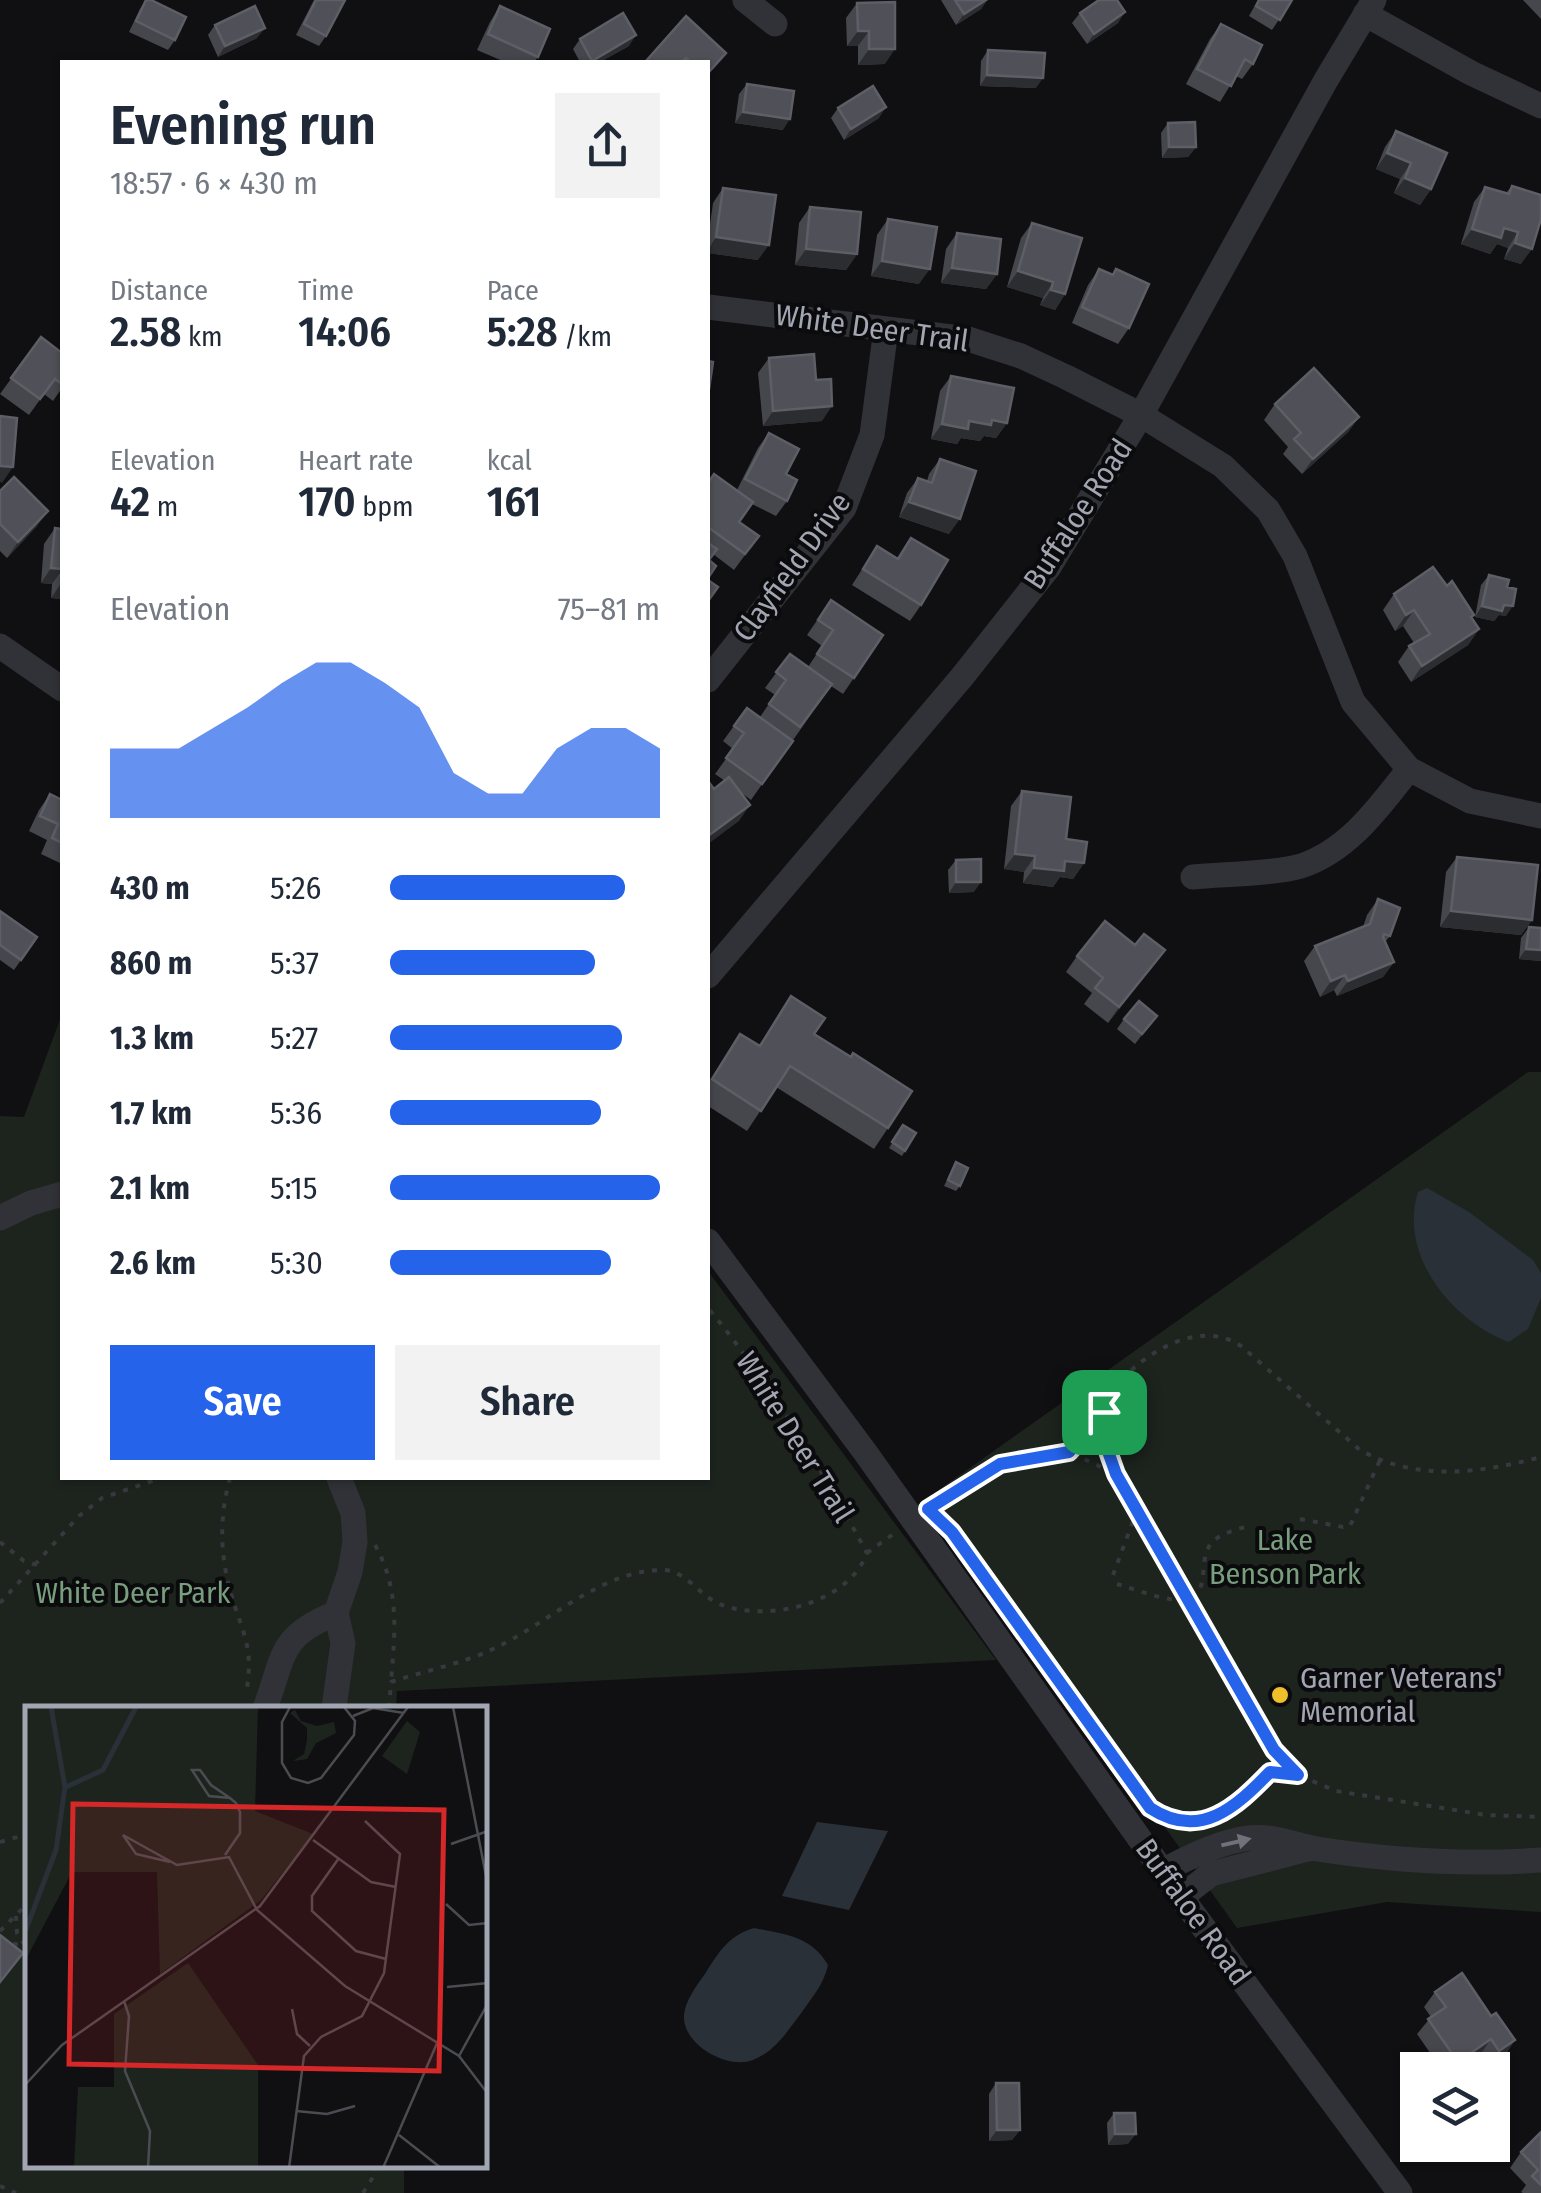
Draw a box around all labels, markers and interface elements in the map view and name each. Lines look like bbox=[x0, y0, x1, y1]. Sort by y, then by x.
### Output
text: Evening run bbox=[110, 93, 376, 159]
button: share bbox=[555, 93, 660, 198]
text: 18:57 · 6 × 430 m bbox=[110, 164, 318, 202]
text: Distance bbox=[110, 274, 208, 307]
text: Time bbox=[298, 274, 354, 307]
text: Pace bbox=[487, 274, 539, 307]
street label: White Deer Trail bbox=[773, 297, 971, 359]
text: 2.58 bbox=[110, 307, 181, 357]
text: 14:06 bbox=[298, 307, 391, 357]
text: 5:28 bbox=[487, 307, 558, 357]
text: km bbox=[181, 320, 223, 353]
text: /km bbox=[558, 320, 612, 353]
street label: Buffaloe Road bbox=[1016, 432, 1140, 596]
text: Elevation bbox=[110, 444, 215, 477]
text: Heart rate bbox=[298, 444, 413, 477]
text: kcal bbox=[487, 444, 532, 477]
text: 42 bbox=[110, 477, 150, 527]
text: 170 bbox=[298, 477, 356, 527]
text: 161 bbox=[487, 477, 541, 527]
street label: Clayfield Drive bbox=[726, 486, 858, 648]
text: m bbox=[150, 490, 178, 523]
text: bpm bbox=[356, 490, 414, 523]
text: Elevation bbox=[110, 590, 230, 628]
text: 75–81 m bbox=[558, 590, 660, 628]
text: 430 m bbox=[110, 869, 190, 907]
text: 5:26 bbox=[270, 869, 321, 907]
text: 860 m bbox=[110, 944, 192, 982]
text: 5:37 bbox=[270, 944, 319, 982]
text: 1.3 km bbox=[110, 1019, 194, 1057]
text: 5:27 bbox=[270, 1019, 318, 1057]
text: 1.7 km bbox=[110, 1094, 192, 1132]
text: 5:36 bbox=[270, 1094, 322, 1132]
text: 2.1 km bbox=[110, 1169, 190, 1207]
text: 5:15 bbox=[270, 1169, 317, 1207]
text: 2.6 km bbox=[110, 1244, 196, 1282]
text: 5:30 bbox=[270, 1244, 323, 1282]
button: Save bbox=[110, 1345, 375, 1460]
button: Share bbox=[395, 1345, 660, 1460]
street label: White Deer Trail bbox=[728, 1345, 862, 1529]
pin bbox=[1062, 1370, 1147, 1455]
icon: arrive bbox=[1077, 1385, 1132, 1440]
park label: Lake Benson Park bbox=[1209, 1522, 1361, 1592]
park label: White Deer Park bbox=[36, 1575, 230, 1611]
place label: Garner Veterans' Memorial bbox=[1300, 1660, 1503, 1730]
marker: Garner Veterans' Memorial bbox=[1269, 1684, 1291, 1706]
inset map bbox=[25, 1706, 488, 2168]
street label: Buffaloe Road bbox=[1128, 1832, 1258, 1992]
one-way arrow bbox=[1221, 1834, 1252, 1849]
map controls bbox=[1400, 2052, 1510, 2162]
button: layers bbox=[1400, 2052, 1510, 2162]

